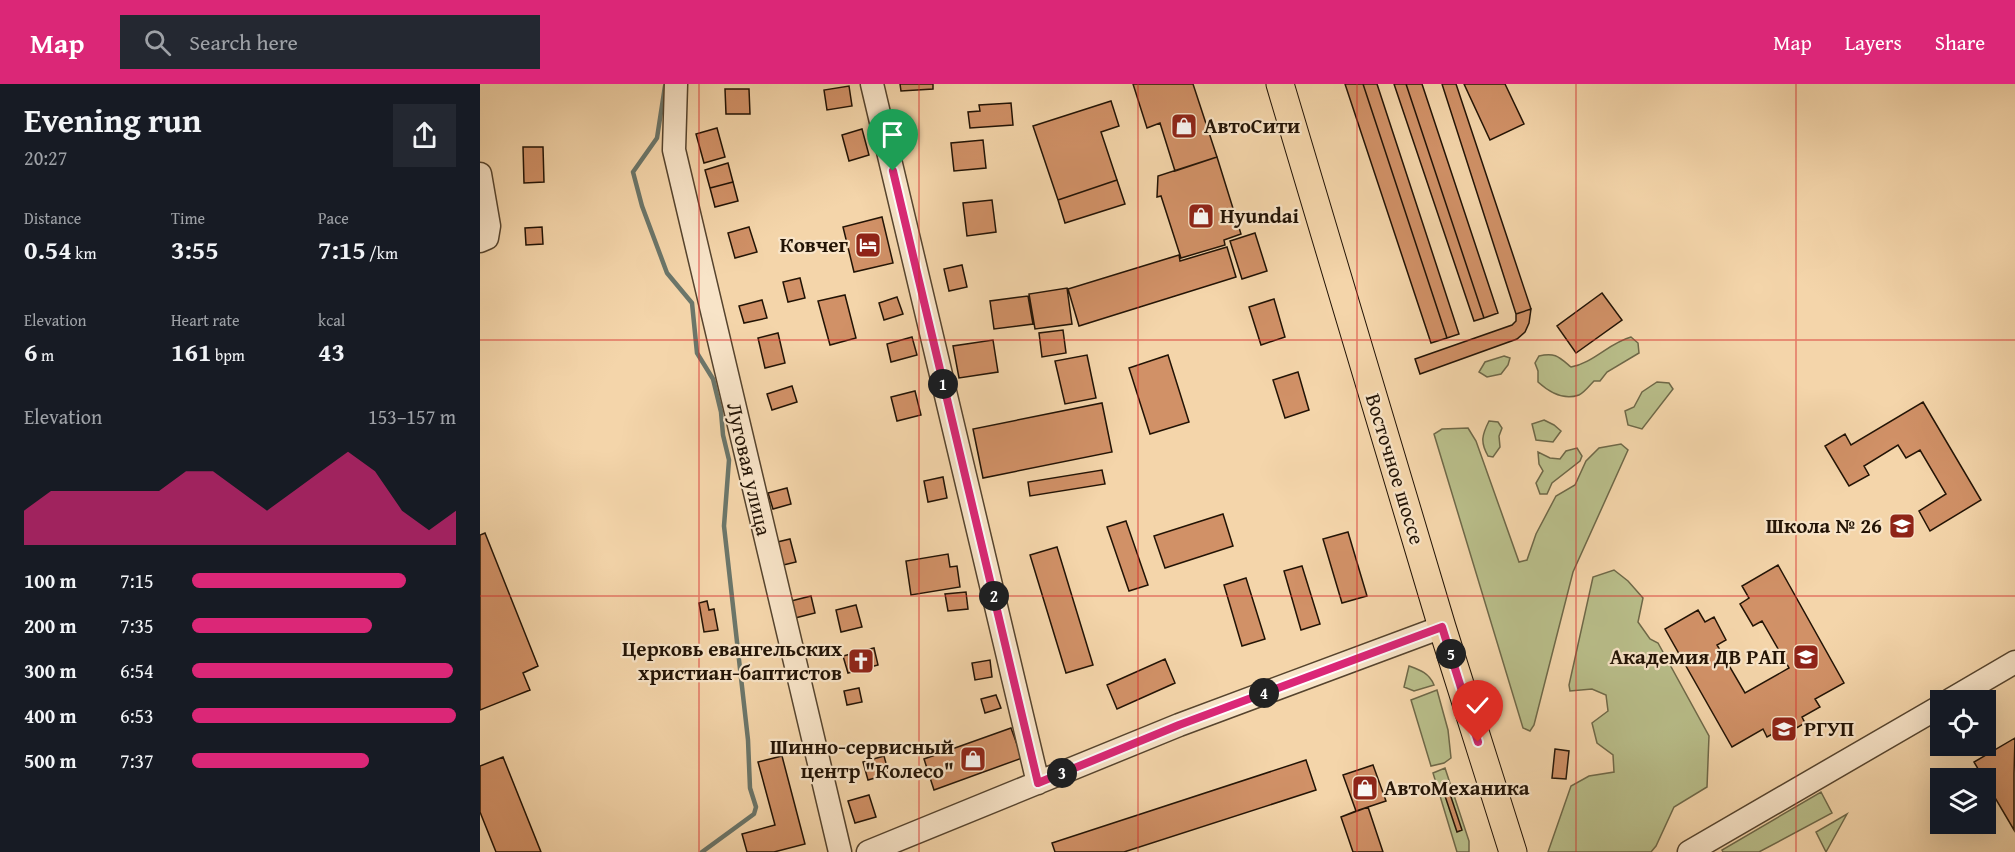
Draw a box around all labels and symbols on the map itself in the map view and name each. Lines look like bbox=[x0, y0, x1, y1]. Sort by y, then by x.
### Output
pin bbox=[867, 109, 918, 171]
place label: АвтоСити bbox=[1204, 110, 1300, 141]
shop icon: АвтоСити bbox=[1169, 111, 1199, 141]
place label: Hyundai bbox=[1220, 200, 1300, 231]
shop icon: Hyundai bbox=[1186, 201, 1216, 231]
place label: Ковчег bbox=[780, 229, 849, 260]
hotel icon: Ковчег bbox=[853, 230, 883, 260]
pin: 1 bbox=[928, 369, 958, 399]
street label: Восточное шоссе bbox=[1358, 389, 1433, 548]
street label: Луговая улица bbox=[719, 399, 780, 539]
place label: Школа № 26 bbox=[1766, 510, 1882, 541]
school or university icon: Школа № 26 bbox=[1887, 511, 1917, 541]
pin: 2 bbox=[979, 581, 1009, 611]
place label: Церковь евангельских христиан-баптистов bbox=[622, 633, 842, 688]
pin: 5 bbox=[1436, 639, 1466, 669]
place label: Академия ДВ РАП bbox=[1610, 641, 1786, 672]
school or university icon: Академия ДВ РАП bbox=[1791, 642, 1821, 672]
church icon: Церковь евангельских христиан-баптистов bbox=[846, 646, 876, 676]
pin: 4 bbox=[1249, 678, 1279, 708]
pin bbox=[1452, 680, 1503, 742]
place label: РГУП bbox=[1804, 713, 1854, 744]
school or university icon: РГУП bbox=[1769, 714, 1799, 744]
place label: Шинно-сервисный центр "Колесо" bbox=[770, 731, 954, 786]
shop icon: Шинно-сервисный центр "Колесо" bbox=[958, 744, 988, 774]
pin: 3 bbox=[1047, 758, 1077, 788]
place label: АвтоМеханика bbox=[1384, 772, 1530, 803]
shop icon: АвтоМеханика bbox=[1350, 773, 1380, 803]

